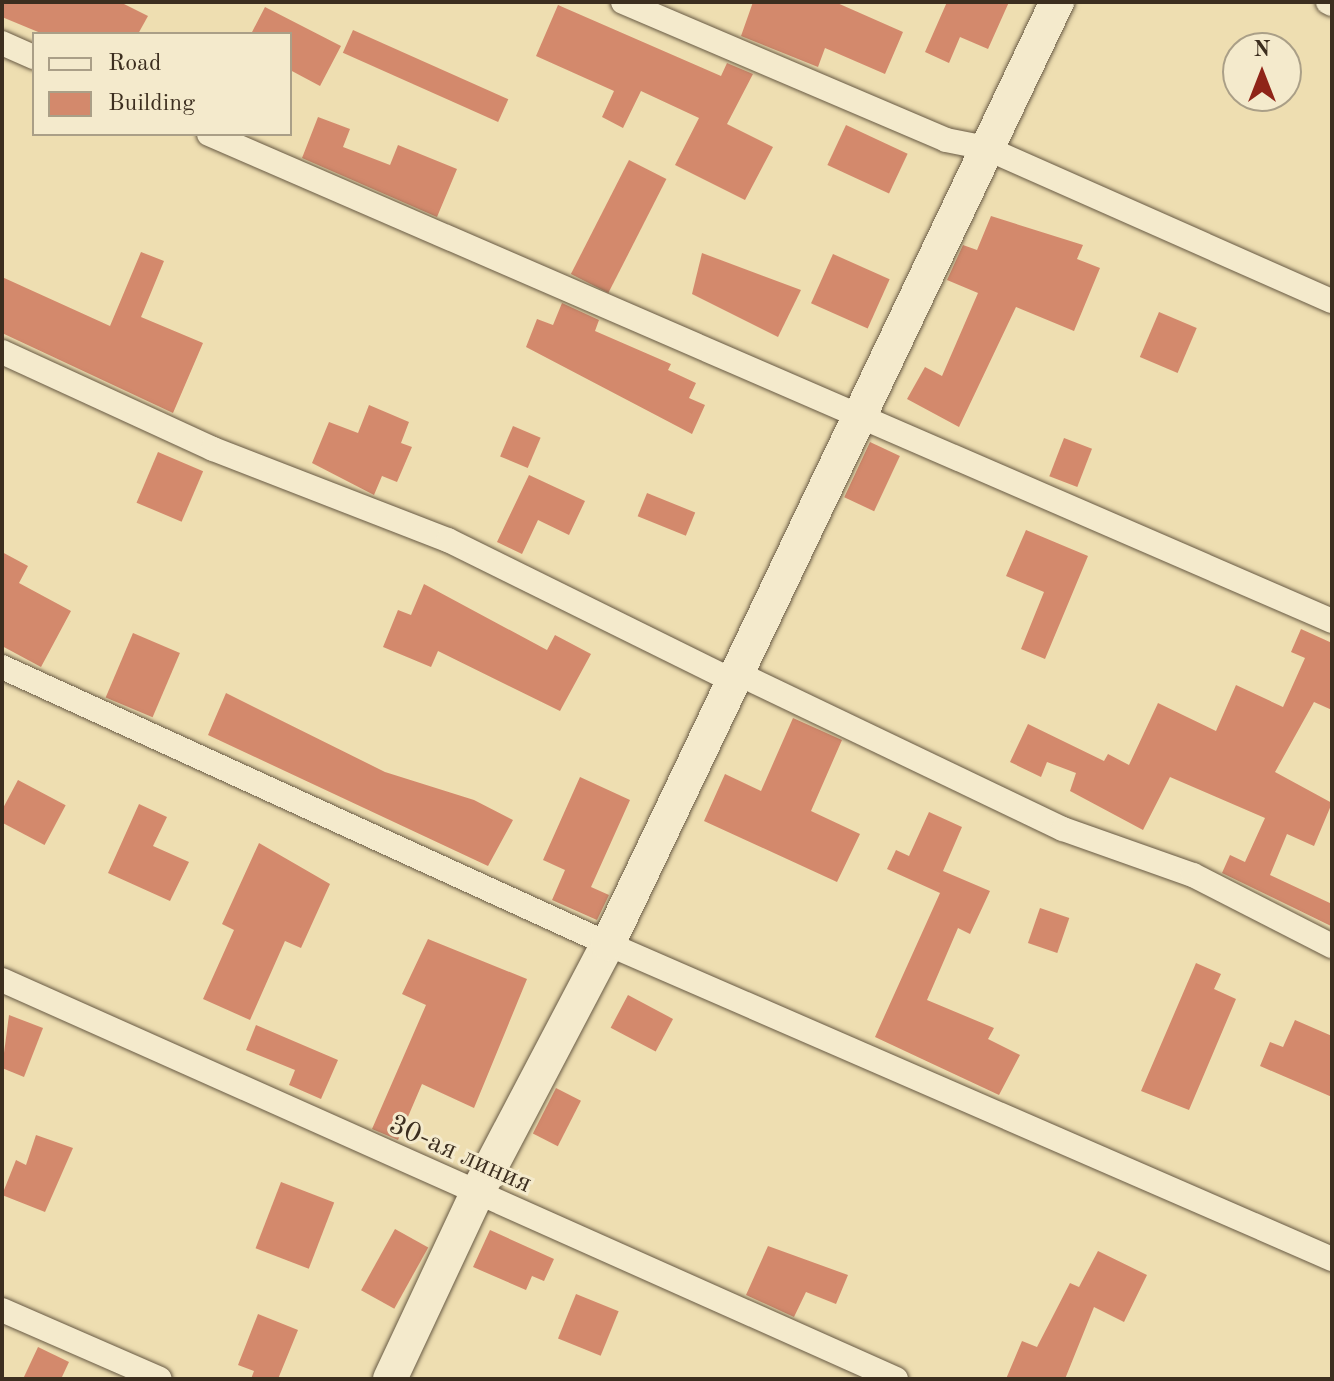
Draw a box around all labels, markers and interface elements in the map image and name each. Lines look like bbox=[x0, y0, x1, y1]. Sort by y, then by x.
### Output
legend bbox=[32, 32, 292, 136]
north arrow bbox=[1222, 32, 1302, 112]
text: N bbox=[1254, 39, 1270, 61]
text: Road bbox=[108, 52, 161, 76]
text: Building bbox=[108, 92, 195, 116]
street label: 30-ая линия bbox=[383, 1108, 537, 1202]

